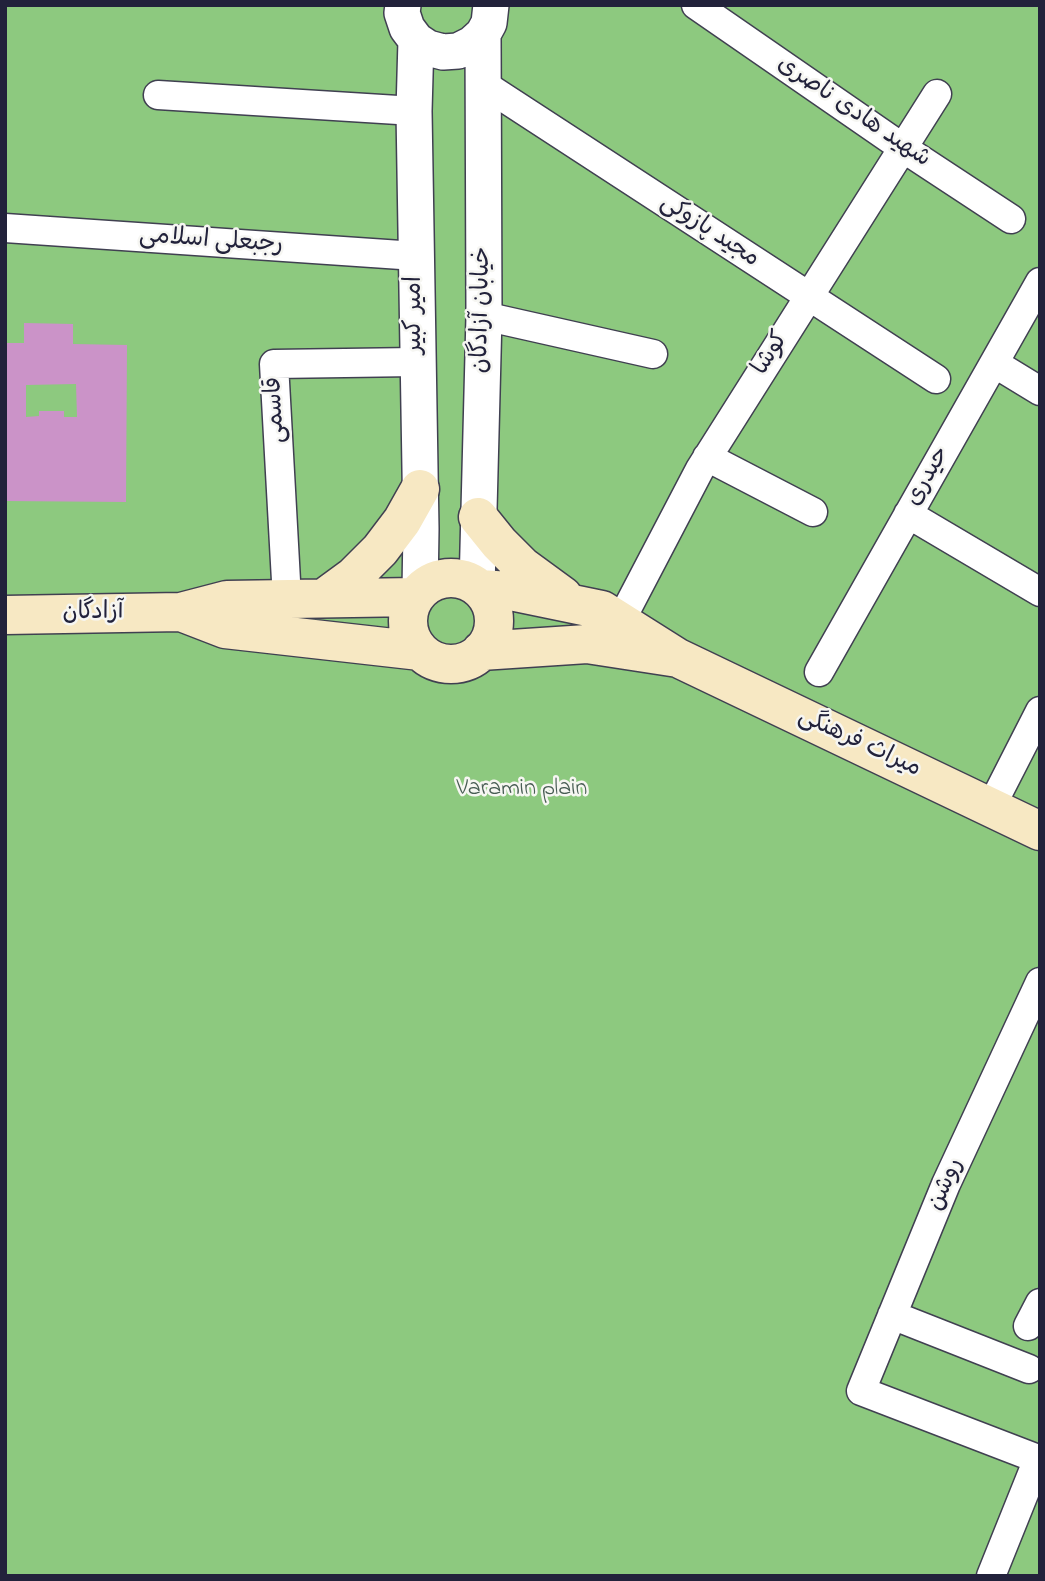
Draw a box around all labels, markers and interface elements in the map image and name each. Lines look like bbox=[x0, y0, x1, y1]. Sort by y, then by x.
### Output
street label: شهید هادی ناصری bbox=[771, 51, 935, 175]
street label: مجید پازوکی bbox=[654, 189, 764, 275]
street label: رجبعلی اسلامی bbox=[138, 223, 284, 261]
street label: خیابان آزادگان bbox=[467, 246, 499, 374]
street label: امیر کبیر bbox=[402, 276, 430, 354]
street label: کوشا bbox=[748, 327, 796, 381]
street label: قاسمی bbox=[261, 376, 293, 444]
street label: حیدری bbox=[901, 442, 957, 512]
street label: آزادگان bbox=[62, 599, 124, 629]
street label: میراث فرهنگی bbox=[793, 703, 925, 785]
park label: Varamin plain bbox=[457, 776, 587, 804]
street label: روشن bbox=[923, 1154, 971, 1216]

